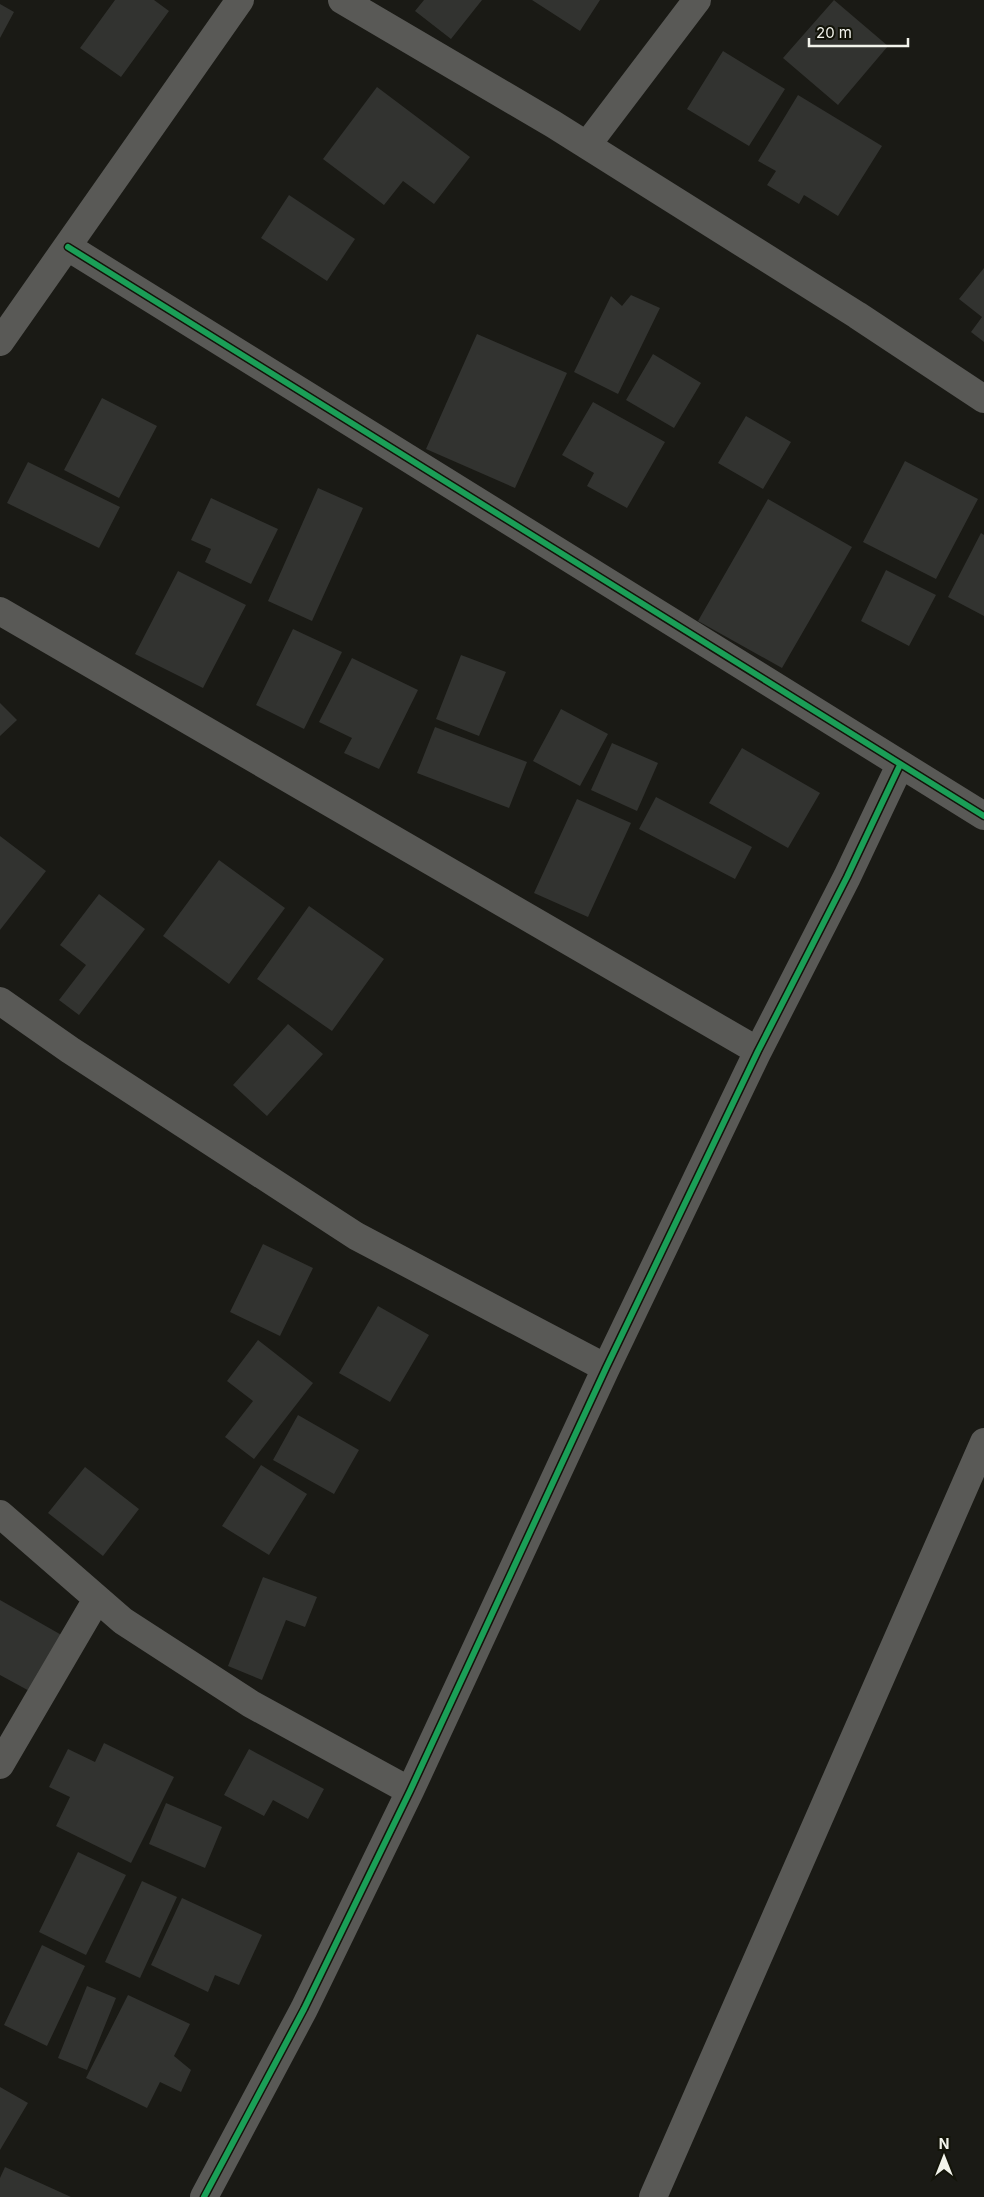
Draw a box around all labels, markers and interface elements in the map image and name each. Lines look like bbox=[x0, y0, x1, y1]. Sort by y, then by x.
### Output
scale bar bbox=[809, 15, 908, 47]
text: 20 m bbox=[816, 23, 852, 42]
north arrow bbox=[919, 2132, 969, 2182]
text: N bbox=[939, 2135, 949, 2152]

